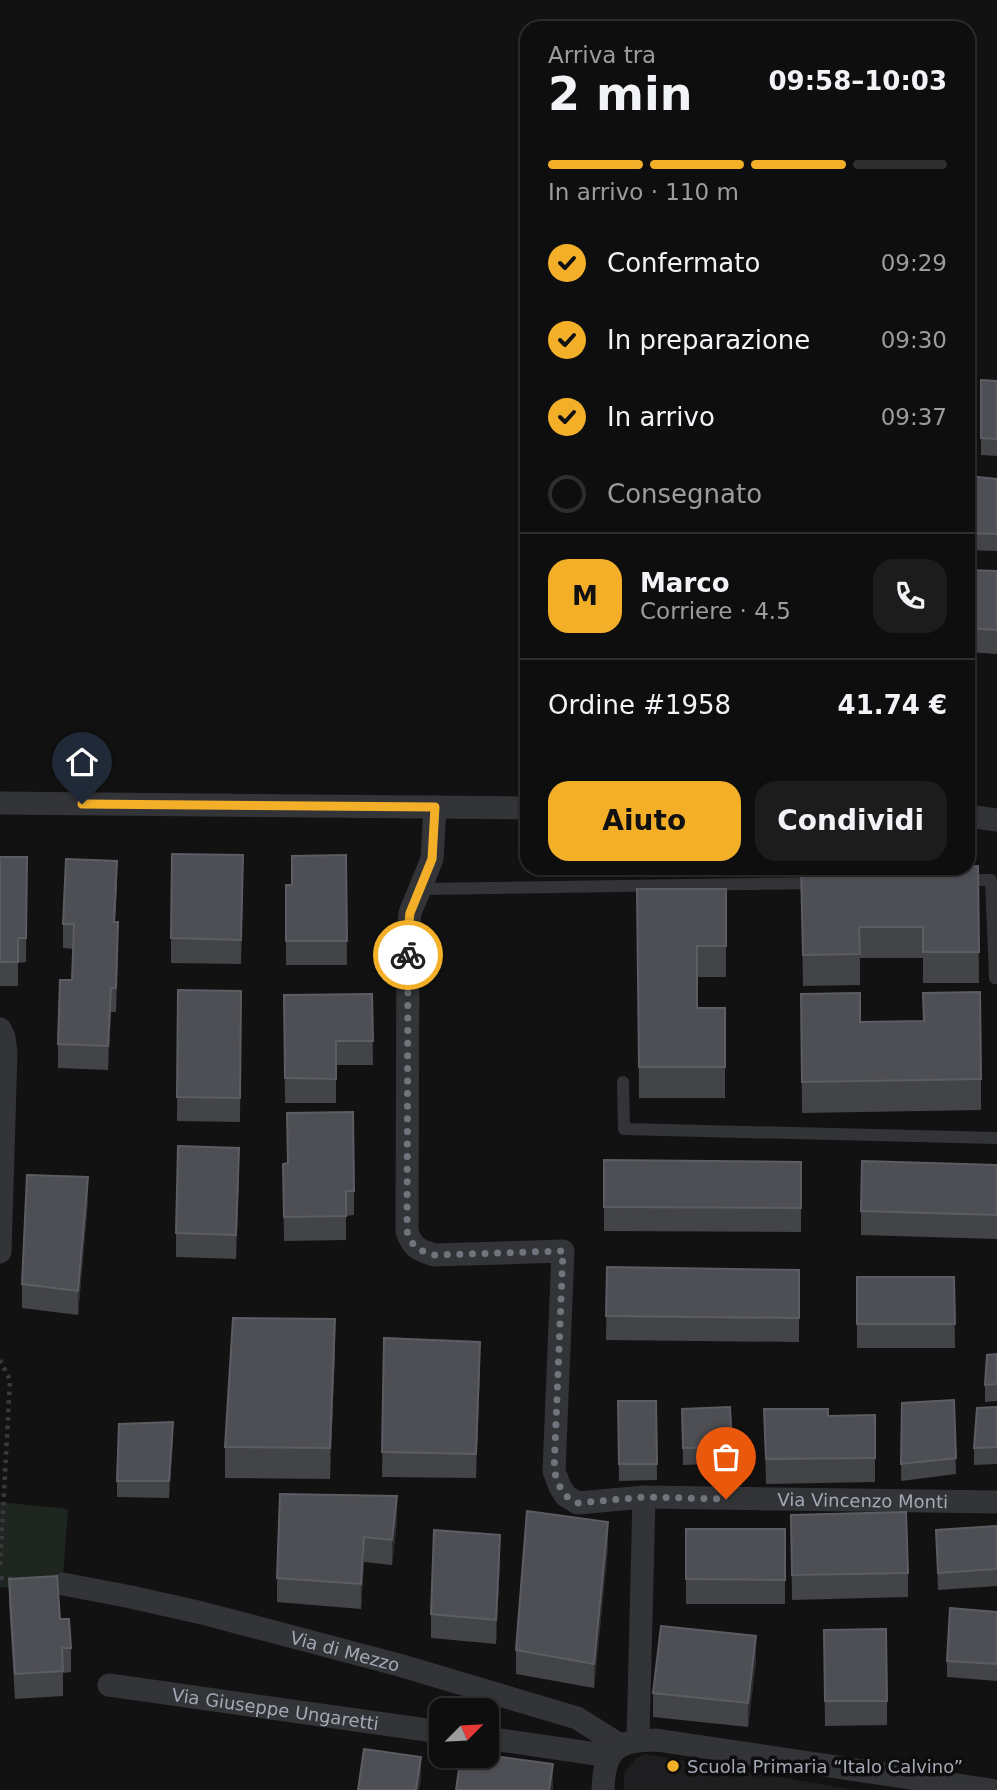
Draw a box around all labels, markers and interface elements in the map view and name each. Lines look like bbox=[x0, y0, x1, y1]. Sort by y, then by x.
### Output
text: Arriva tra bbox=[548, 42, 656, 68]
text: 09:58–10:03 bbox=[768, 66, 947, 96]
text: 2 min bbox=[548, 67, 692, 121]
text: In arrivo · 110 m bbox=[548, 179, 739, 205]
icon: check bbox=[548, 244, 586, 282]
text: Confermato bbox=[607, 248, 760, 278]
text: 09:29 bbox=[881, 250, 947, 276]
icon: check bbox=[548, 321, 586, 359]
text: In preparazione bbox=[607, 325, 810, 355]
text: 09:30 bbox=[881, 327, 947, 353]
icon: check bbox=[548, 398, 586, 436]
text: In arrivo bbox=[607, 402, 715, 432]
text: 09:37 bbox=[881, 404, 947, 430]
text: Consegnato bbox=[607, 479, 762, 509]
button: phone bbox=[873, 559, 947, 633]
text: Marco bbox=[640, 568, 730, 598]
text: M bbox=[572, 581, 598, 611]
text: Corriere · 4.5 bbox=[640, 598, 791, 624]
text: Ordine #1958 bbox=[548, 690, 731, 720]
text: 41.74 € bbox=[838, 690, 947, 720]
pin bbox=[52, 732, 112, 804]
icon: home bbox=[63, 743, 101, 781]
button: Aiuto bbox=[548, 781, 741, 861]
button: Condividi bbox=[755, 781, 947, 861]
courier bbox=[373, 920, 443, 990]
icon: bike bbox=[389, 936, 427, 974]
pin bbox=[696, 1427, 756, 1499]
icon: bag bbox=[707, 1438, 745, 1476]
street label: Via Vincenzo Monti bbox=[777, 1488, 948, 1512]
street label: Via di Mezzo bbox=[288, 1626, 402, 1675]
street label: Via Giuseppe Ungaretti bbox=[171, 1684, 380, 1734]
north arrow bbox=[429, 1698, 499, 1768]
map controls bbox=[429, 1698, 499, 1768]
place label: Scuola Primaria “Italo Calvino” bbox=[687, 1756, 963, 1777]
marker: Scuola Primaria “Italo Calvino” bbox=[665, 1758, 681, 1774]

